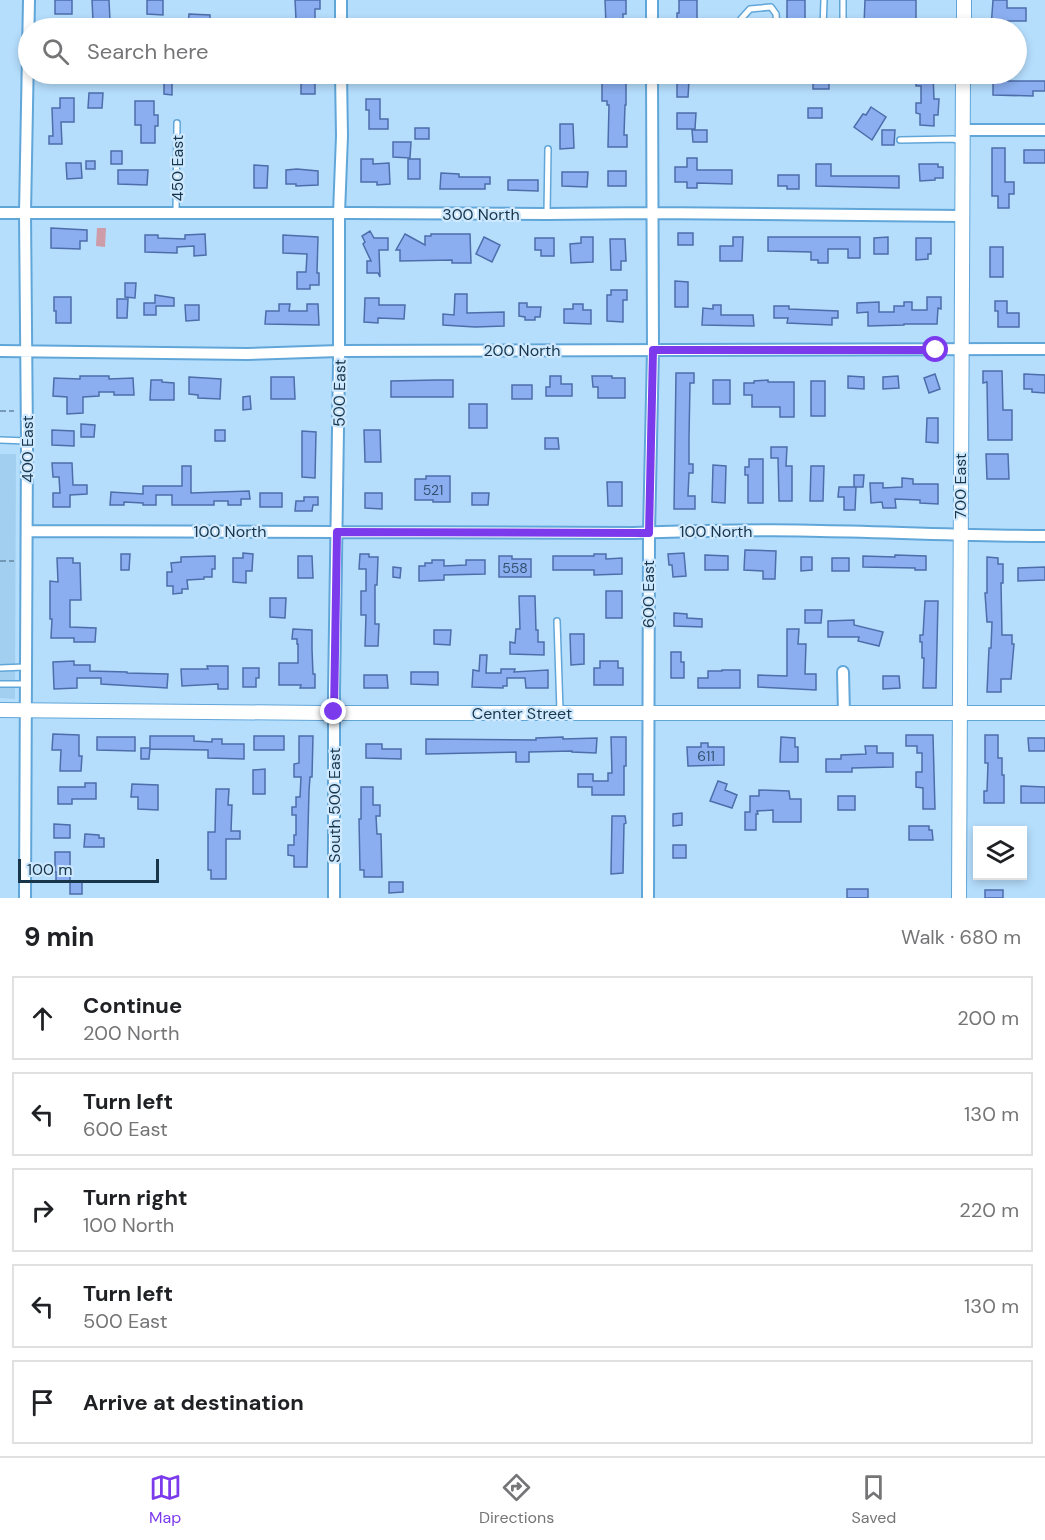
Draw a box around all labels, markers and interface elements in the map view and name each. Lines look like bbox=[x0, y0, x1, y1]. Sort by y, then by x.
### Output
search box bbox=[18, 18, 1027, 84]
icon: search bbox=[39, 35, 72, 68]
text: Search here bbox=[87, 37, 208, 66]
street label: 450 East bbox=[167, 135, 188, 201]
street label: 300 North bbox=[442, 204, 520, 225]
route start bbox=[922, 336, 948, 362]
street label: 200 North bbox=[483, 340, 561, 361]
street label: 500 East bbox=[328, 359, 351, 427]
street label: 400 East bbox=[17, 415, 38, 483]
street label: 700 East bbox=[950, 453, 971, 519]
house number: 521 bbox=[423, 481, 443, 499]
street label: 100 North bbox=[193, 521, 267, 542]
street label: 100 North bbox=[679, 521, 753, 542]
house number: 558 bbox=[502, 559, 528, 577]
street label: 600 East bbox=[638, 560, 659, 628]
route end bbox=[320, 698, 346, 724]
street label: Center Street bbox=[472, 703, 572, 724]
street label: South 500 East bbox=[324, 747, 345, 863]
house number: 611 bbox=[697, 747, 715, 765]
map controls bbox=[973, 826, 1027, 880]
button: layers bbox=[973, 826, 1027, 880]
scale bar bbox=[18, 856, 159, 884]
text: 100 m bbox=[27, 859, 72, 880]
text: 9 min bbox=[24, 920, 94, 954]
text: Walk · 680 m bbox=[901, 924, 1021, 950]
text: Continue bbox=[83, 991, 182, 1020]
icon: ahead bbox=[26, 1002, 59, 1035]
text: 200 m bbox=[957, 1005, 1019, 1031]
text: 200 North bbox=[83, 1020, 179, 1046]
text: Turn left bbox=[83, 1087, 173, 1116]
icon: left bbox=[26, 1098, 59, 1131]
text: 130 m bbox=[964, 1101, 1019, 1127]
text: 600 East bbox=[83, 1116, 168, 1142]
text: Turn right bbox=[83, 1183, 188, 1212]
icon: right bbox=[26, 1194, 59, 1227]
text: 220 m bbox=[959, 1197, 1019, 1223]
text: 100 North bbox=[83, 1212, 174, 1238]
text: Turn left bbox=[83, 1279, 173, 1308]
icon: left bbox=[26, 1290, 59, 1323]
text: 130 m bbox=[964, 1293, 1019, 1319]
text: 500 East bbox=[83, 1308, 168, 1334]
icon: arrive bbox=[26, 1386, 59, 1419]
text: Arrive at destination bbox=[83, 1388, 304, 1417]
tab: Map bbox=[149, 1471, 182, 1528]
tab: Directions bbox=[479, 1471, 554, 1528]
tab: Saved bbox=[852, 1471, 896, 1528]

